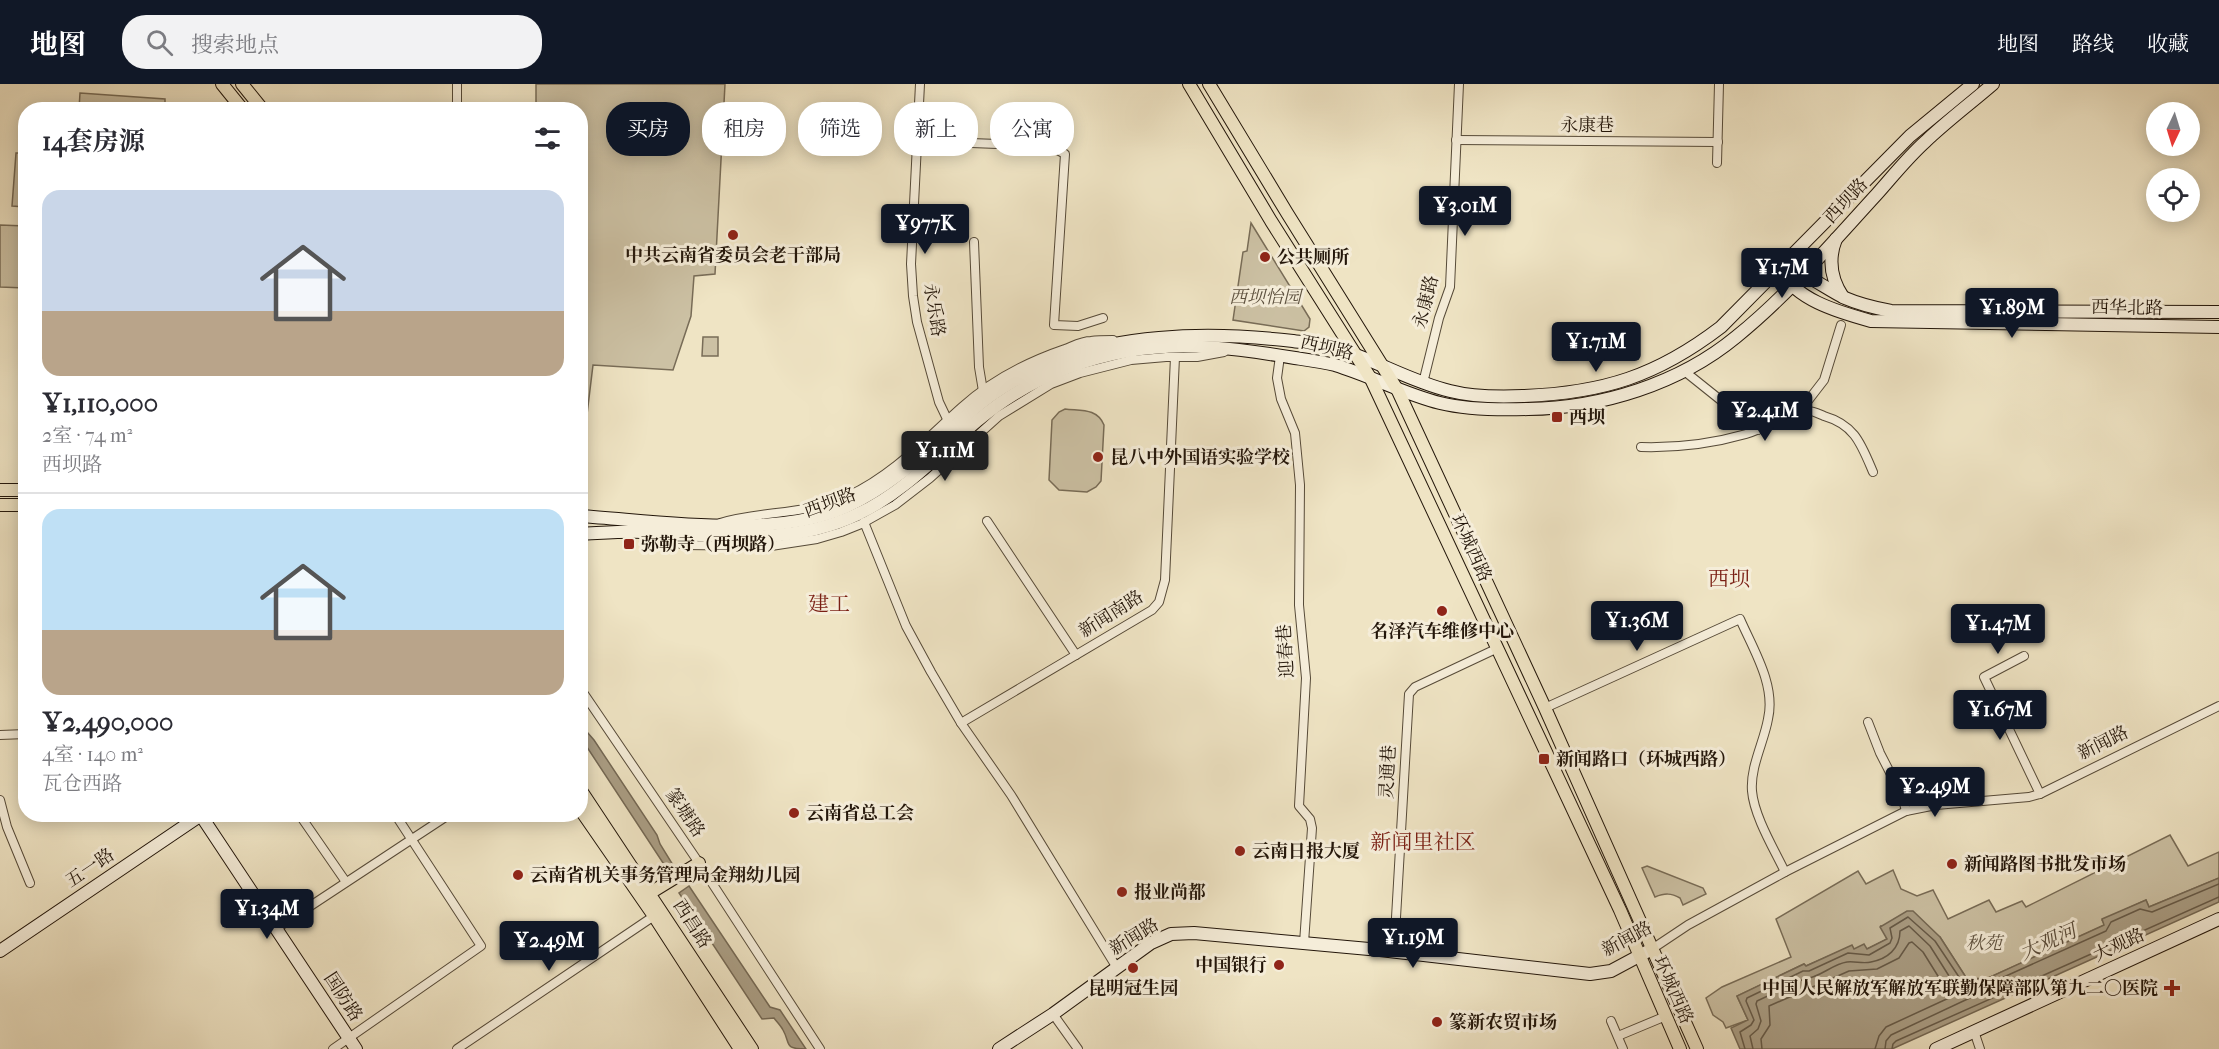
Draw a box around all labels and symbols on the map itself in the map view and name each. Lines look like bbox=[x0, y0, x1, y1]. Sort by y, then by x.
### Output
north arrow bbox=[2146, 102, 2200, 156]
street label: 永康巷 bbox=[1560, 115, 1614, 136]
street label: 西坝路 bbox=[1820, 174, 1872, 228]
pin: ¥3.01M bbox=[1416, 186, 1514, 237]
pin: ¥977K bbox=[883, 204, 967, 255]
marker: 中共云南省委员会老干部局 bbox=[726, 228, 740, 242]
place label: 中共云南省委员会老干部局 bbox=[625, 245, 841, 266]
place label: 公共厕所 bbox=[1277, 247, 1350, 268]
pin: ¥1.7M bbox=[1740, 248, 1824, 299]
marker: 公共厕所 bbox=[1258, 250, 1272, 264]
street label: 永康路 bbox=[1409, 273, 1443, 331]
street label: 永乐路 bbox=[919, 282, 949, 338]
park label: 西坝怡园 bbox=[1229, 287, 1304, 308]
pin: ¥1.89M bbox=[1963, 288, 2061, 339]
street label: 西华北路 bbox=[2091, 297, 2163, 319]
pin: ¥1.71M bbox=[1547, 322, 1645, 373]
street label: 西坝路 bbox=[1298, 332, 1356, 364]
pin: ¥2.41M bbox=[1716, 391, 1814, 442]
place label: 西坝 bbox=[1569, 407, 1605, 428]
marker: 西坝 bbox=[1550, 410, 1564, 424]
pin: ¥1.11M bbox=[896, 431, 994, 482]
place label: 昆八中外国语实验学校 bbox=[1110, 447, 1290, 468]
marker: 昆八中外国语实验学校 bbox=[1091, 450, 1105, 464]
street label: 西坝路 bbox=[801, 484, 859, 522]
street label: 环城西路 bbox=[1446, 511, 1496, 585]
place label: 弥勒寺（西坝路） bbox=[641, 534, 785, 555]
marker: 弥勒寺（西坝路） bbox=[622, 537, 636, 551]
district label: 西坝 bbox=[1708, 567, 1750, 591]
street label: 新闻南路 bbox=[1075, 586, 1147, 642]
district label: 建工 bbox=[808, 592, 850, 616]
pin: ¥1.36M bbox=[1588, 601, 1686, 652]
marker: 名泽汽车维修中心 bbox=[1435, 604, 1449, 618]
pin: ¥1.47M bbox=[1949, 604, 2047, 655]
place label: 名泽汽车维修中心 bbox=[1370, 621, 1514, 642]
street label: 迎春巷 bbox=[1274, 623, 1298, 679]
pin: ¥1.67M bbox=[1951, 690, 2049, 741]
street label: 新闻路 bbox=[2074, 722, 2132, 764]
street label: 灵通巷 bbox=[1376, 744, 1400, 800]
place label: 新闻路口（环城西路） bbox=[1556, 749, 1736, 770]
marker: 新闻路口（环城西路） bbox=[1537, 752, 1551, 766]
pin: ¥2.49M bbox=[1886, 767, 1984, 818]
street label: 篆塘路 bbox=[661, 785, 709, 841]
place label: 云南省总工会 bbox=[806, 803, 914, 824]
marker: 云南省总工会 bbox=[787, 806, 801, 820]
district label: 新闻里社区 bbox=[1371, 830, 1476, 854]
place label: 云南日报大厦 bbox=[1252, 841, 1360, 862]
street label: 五一路 bbox=[62, 844, 118, 892]
marker: 云南日报大厦 bbox=[1233, 844, 1247, 858]
place label: 新闻路图书批发市场 bbox=[1964, 854, 2126, 875]
marker: 新闻路图书批发市场 bbox=[1945, 857, 1959, 871]
place label: 云南省机关事务管理局金翔幼儿园 bbox=[530, 865, 800, 886]
marker: 云南省机关事务管理局金翔幼儿园 bbox=[511, 868, 525, 882]
place label: 报业尚都 bbox=[1134, 882, 1206, 903]
marker: 报业尚都 bbox=[1115, 885, 1129, 899]
pin: ¥1.34M bbox=[218, 889, 316, 940]
street label: 西昌路 bbox=[668, 896, 716, 952]
street label: 新闻路 bbox=[1105, 914, 1163, 960]
street label: 新闻路 bbox=[1598, 917, 1656, 961]
pin: ¥1.19M bbox=[1364, 918, 1462, 969]
water label: 大观河 bbox=[2016, 918, 2083, 965]
pin: ¥2.49M bbox=[500, 921, 598, 972]
street label: 大观路 bbox=[2090, 924, 2148, 966]
park label: 秋苑 bbox=[1966, 933, 2005, 954]
street label: 环城西路 bbox=[1649, 953, 1697, 1027]
place label: 中国银行 bbox=[1195, 955, 1267, 976]
marker: 中国银行 bbox=[1272, 958, 1286, 972]
marker: 昆明冠生园 bbox=[1126, 961, 1140, 975]
street label: 国防路 bbox=[319, 969, 367, 1025]
place label: 昆明冠生园 bbox=[1088, 978, 1178, 999]
place label: 中国人民解放军解放军联勤保障部队第九二〇医院 bbox=[1762, 978, 2158, 999]
marker: 中国人民解放军解放军联勤保障部队第九二〇医院 bbox=[2163, 979, 2181, 997]
place label: 篆新农贸市场 bbox=[1449, 1012, 1557, 1033]
marker: 篆新农贸市场 bbox=[1430, 1015, 1444, 1029]

